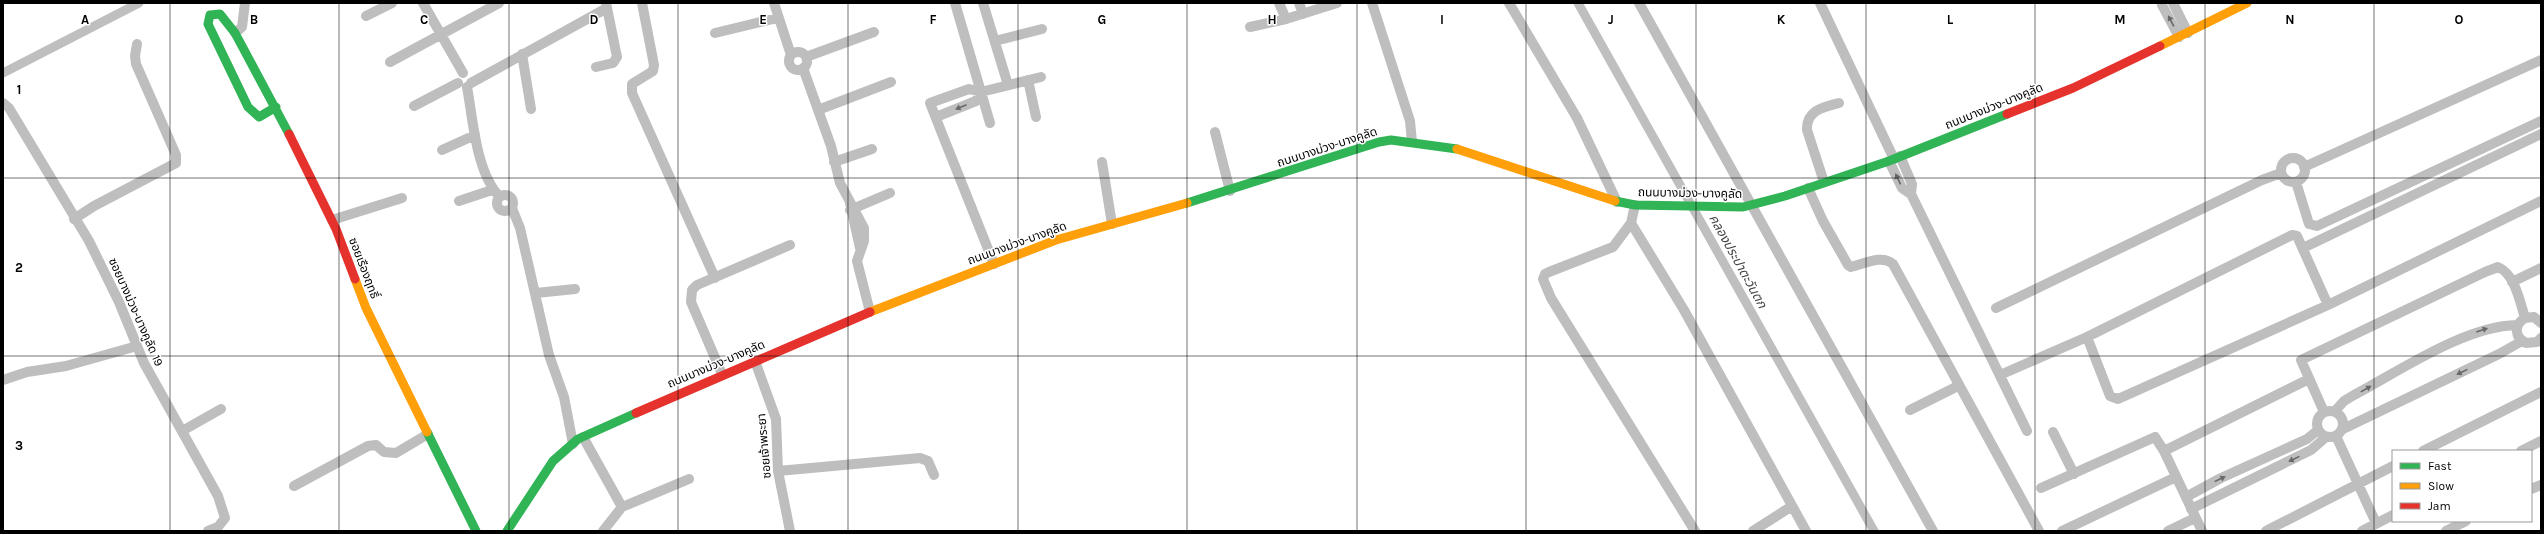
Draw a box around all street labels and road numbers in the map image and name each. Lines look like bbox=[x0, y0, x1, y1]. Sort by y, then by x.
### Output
street label: ถนนบางม่วง-บางคูลัด bbox=[1943, 80, 2045, 132]
street label: ถนนบางม่วง-บางคูลัด bbox=[1275, 124, 1379, 170]
street label: ถนนบางม่วง-บางคูลัด bbox=[1638, 185, 1742, 201]
street label: ถนนบางม่วง-บางคูลัด bbox=[965, 219, 1069, 267]
street label: ซอยเรืองฤทธิ์ bbox=[346, 235, 382, 301]
street label: ซอยบางม่วง-บางคูลัด 19 bbox=[106, 256, 166, 368]
street label: ถนนบางม่วง-บางคูลัด bbox=[665, 337, 767, 391]
street label: ซอยเจ้าพระยา bbox=[754, 413, 774, 479]

